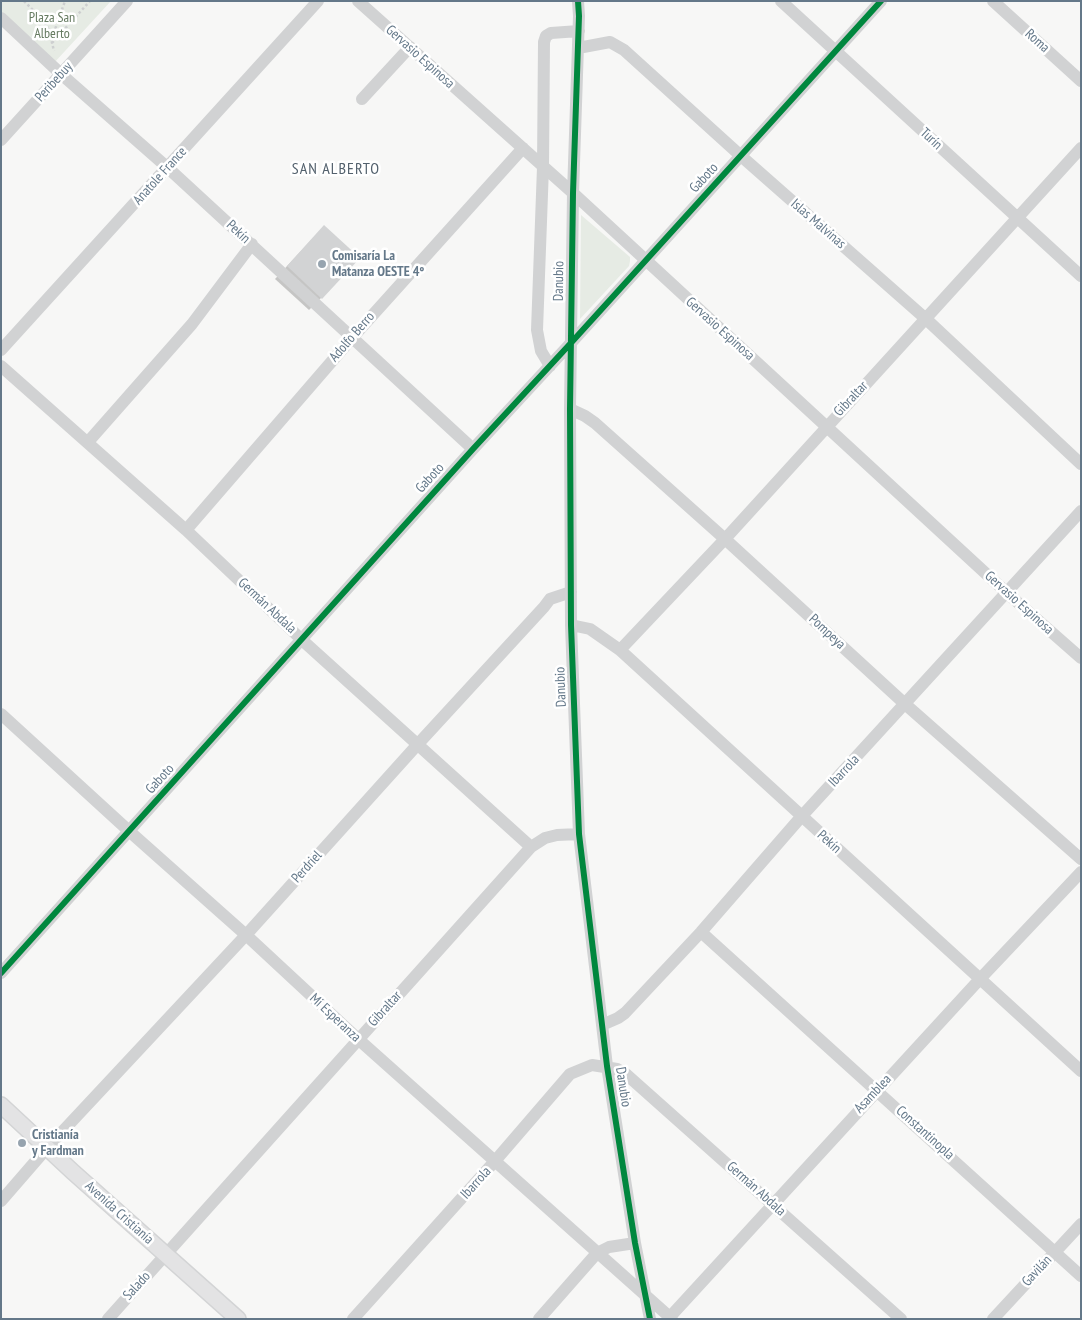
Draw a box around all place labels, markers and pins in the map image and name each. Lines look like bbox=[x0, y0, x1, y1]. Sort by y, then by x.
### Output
place label: Comisaría La Matanza OESTE 4° bbox=[332, 248, 424, 280]
marker: Comisaría La Matanza OESTE 4° bbox=[316, 258, 328, 270]
place label: Cristianía y Fardman bbox=[32, 1127, 84, 1160]
marker: Cristianía y Fardman bbox=[16, 1137, 28, 1149]

